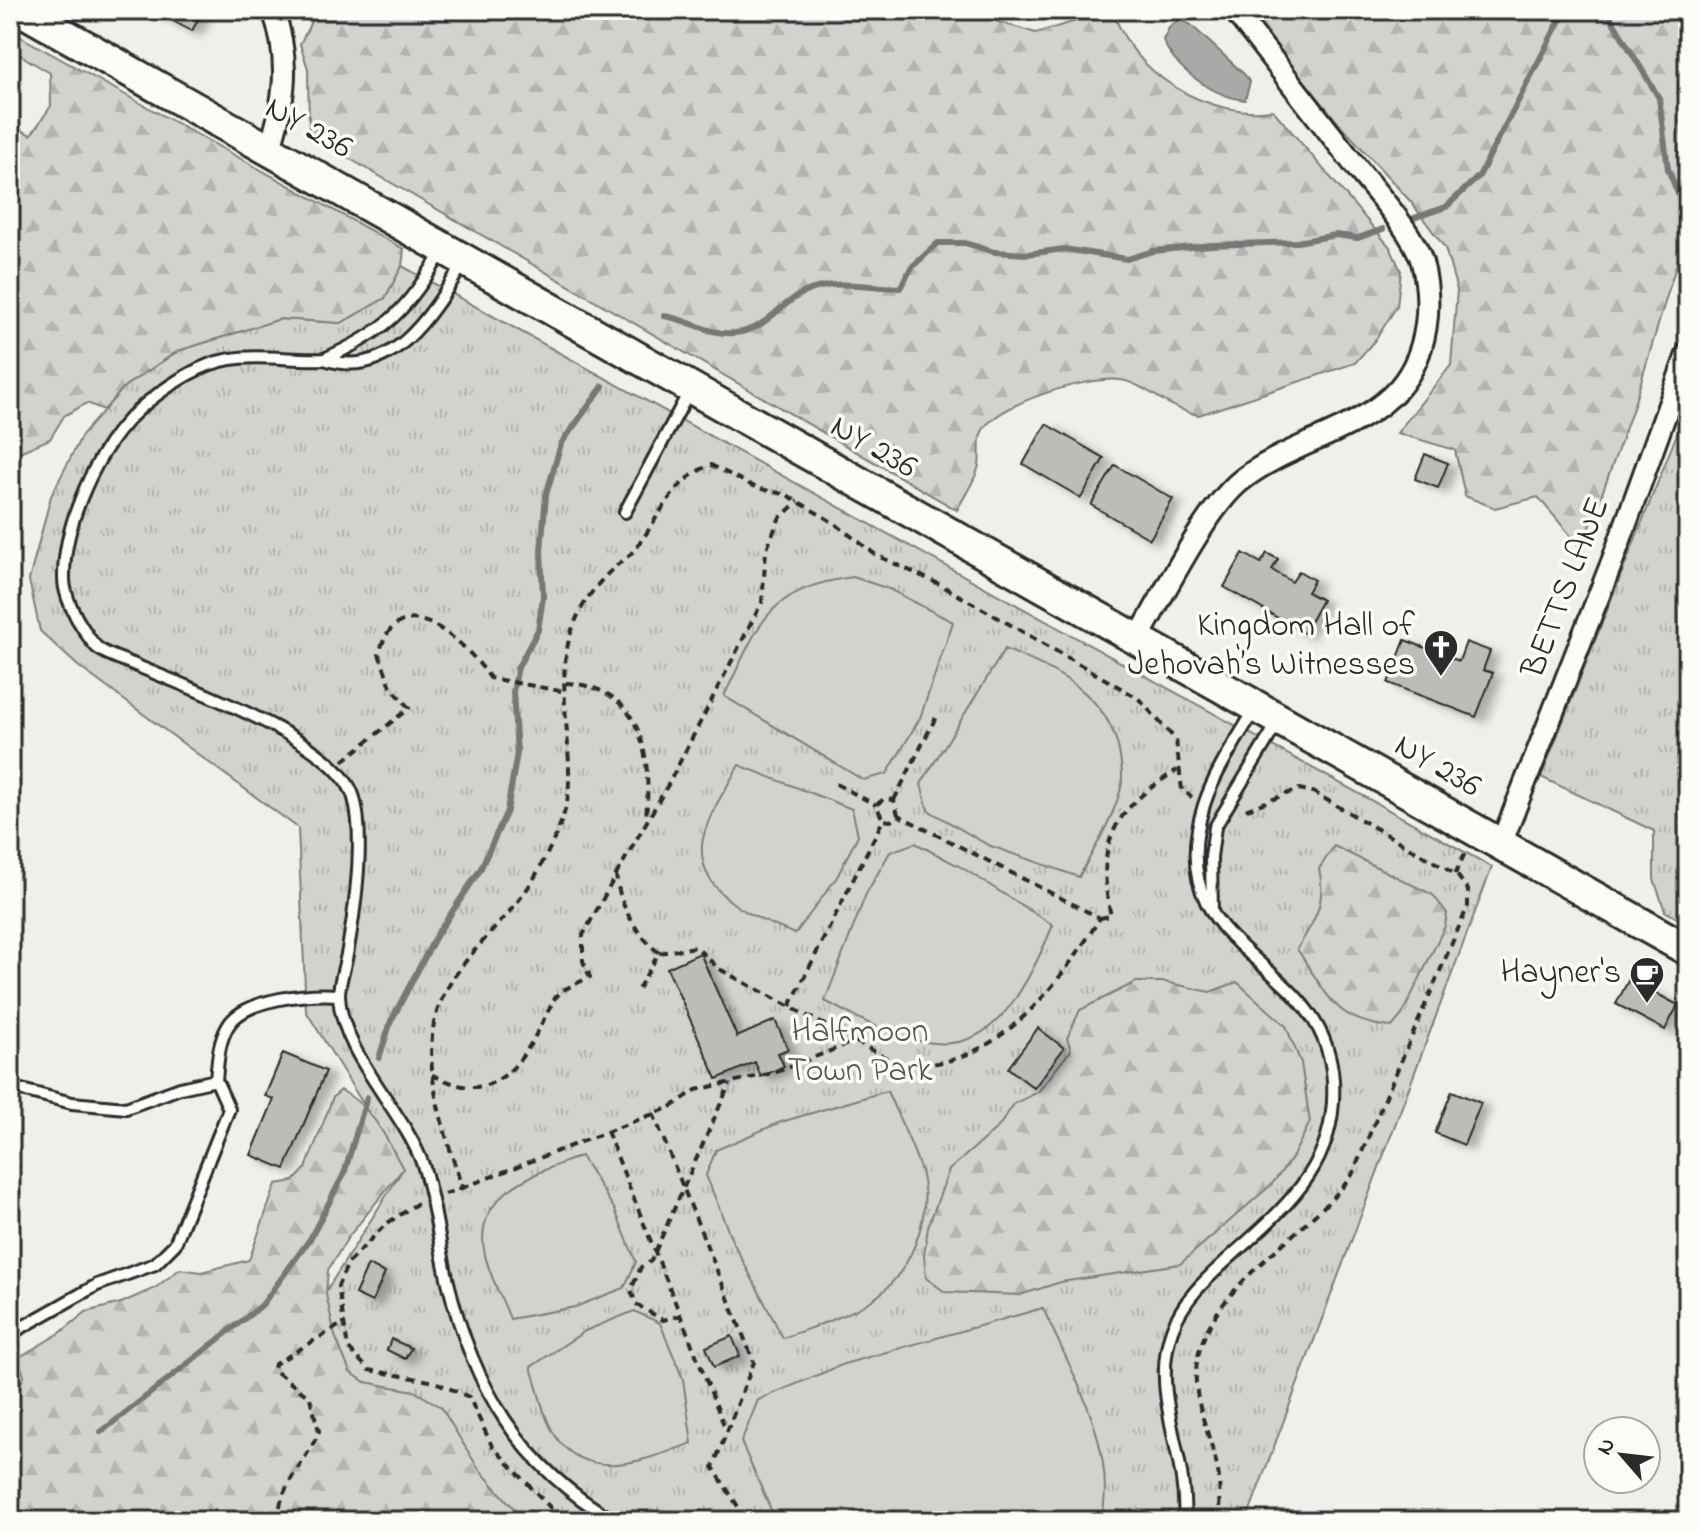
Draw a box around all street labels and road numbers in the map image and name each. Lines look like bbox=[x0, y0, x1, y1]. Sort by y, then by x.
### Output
street label: NY 236 bbox=[255, 85, 361, 173]
street label: NY 236 bbox=[820, 403, 926, 493]
street label: BETTS LANE bbox=[1509, 490, 1624, 687]
street label: NY 236 bbox=[1384, 722, 1490, 812]

